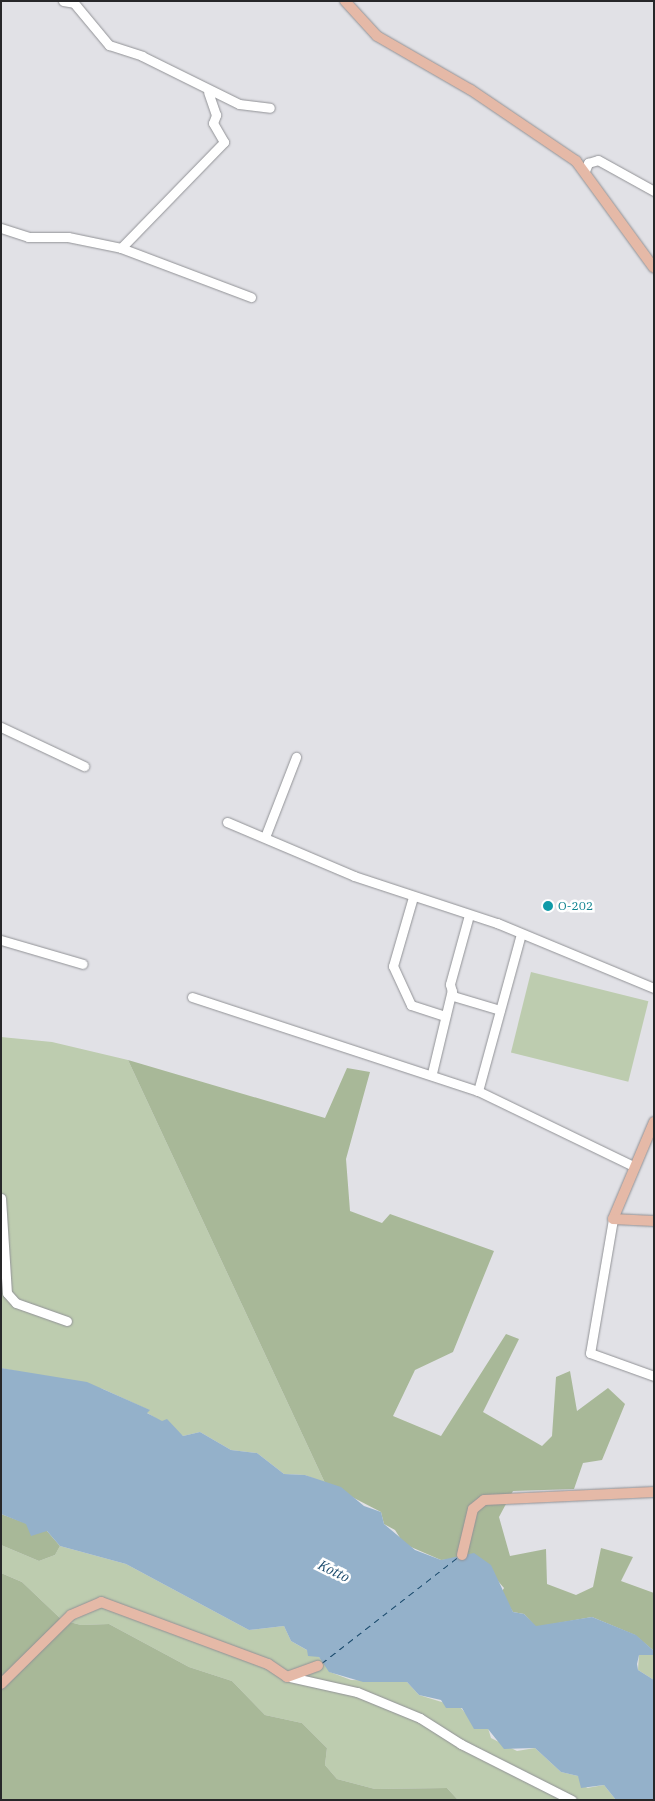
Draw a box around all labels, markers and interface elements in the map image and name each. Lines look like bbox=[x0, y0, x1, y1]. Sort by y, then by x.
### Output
place label: O-202 bbox=[558, 899, 593, 913]
marker: O-202 bbox=[542, 900, 554, 912]
water label: Kotto bbox=[316, 1556, 352, 1586]

